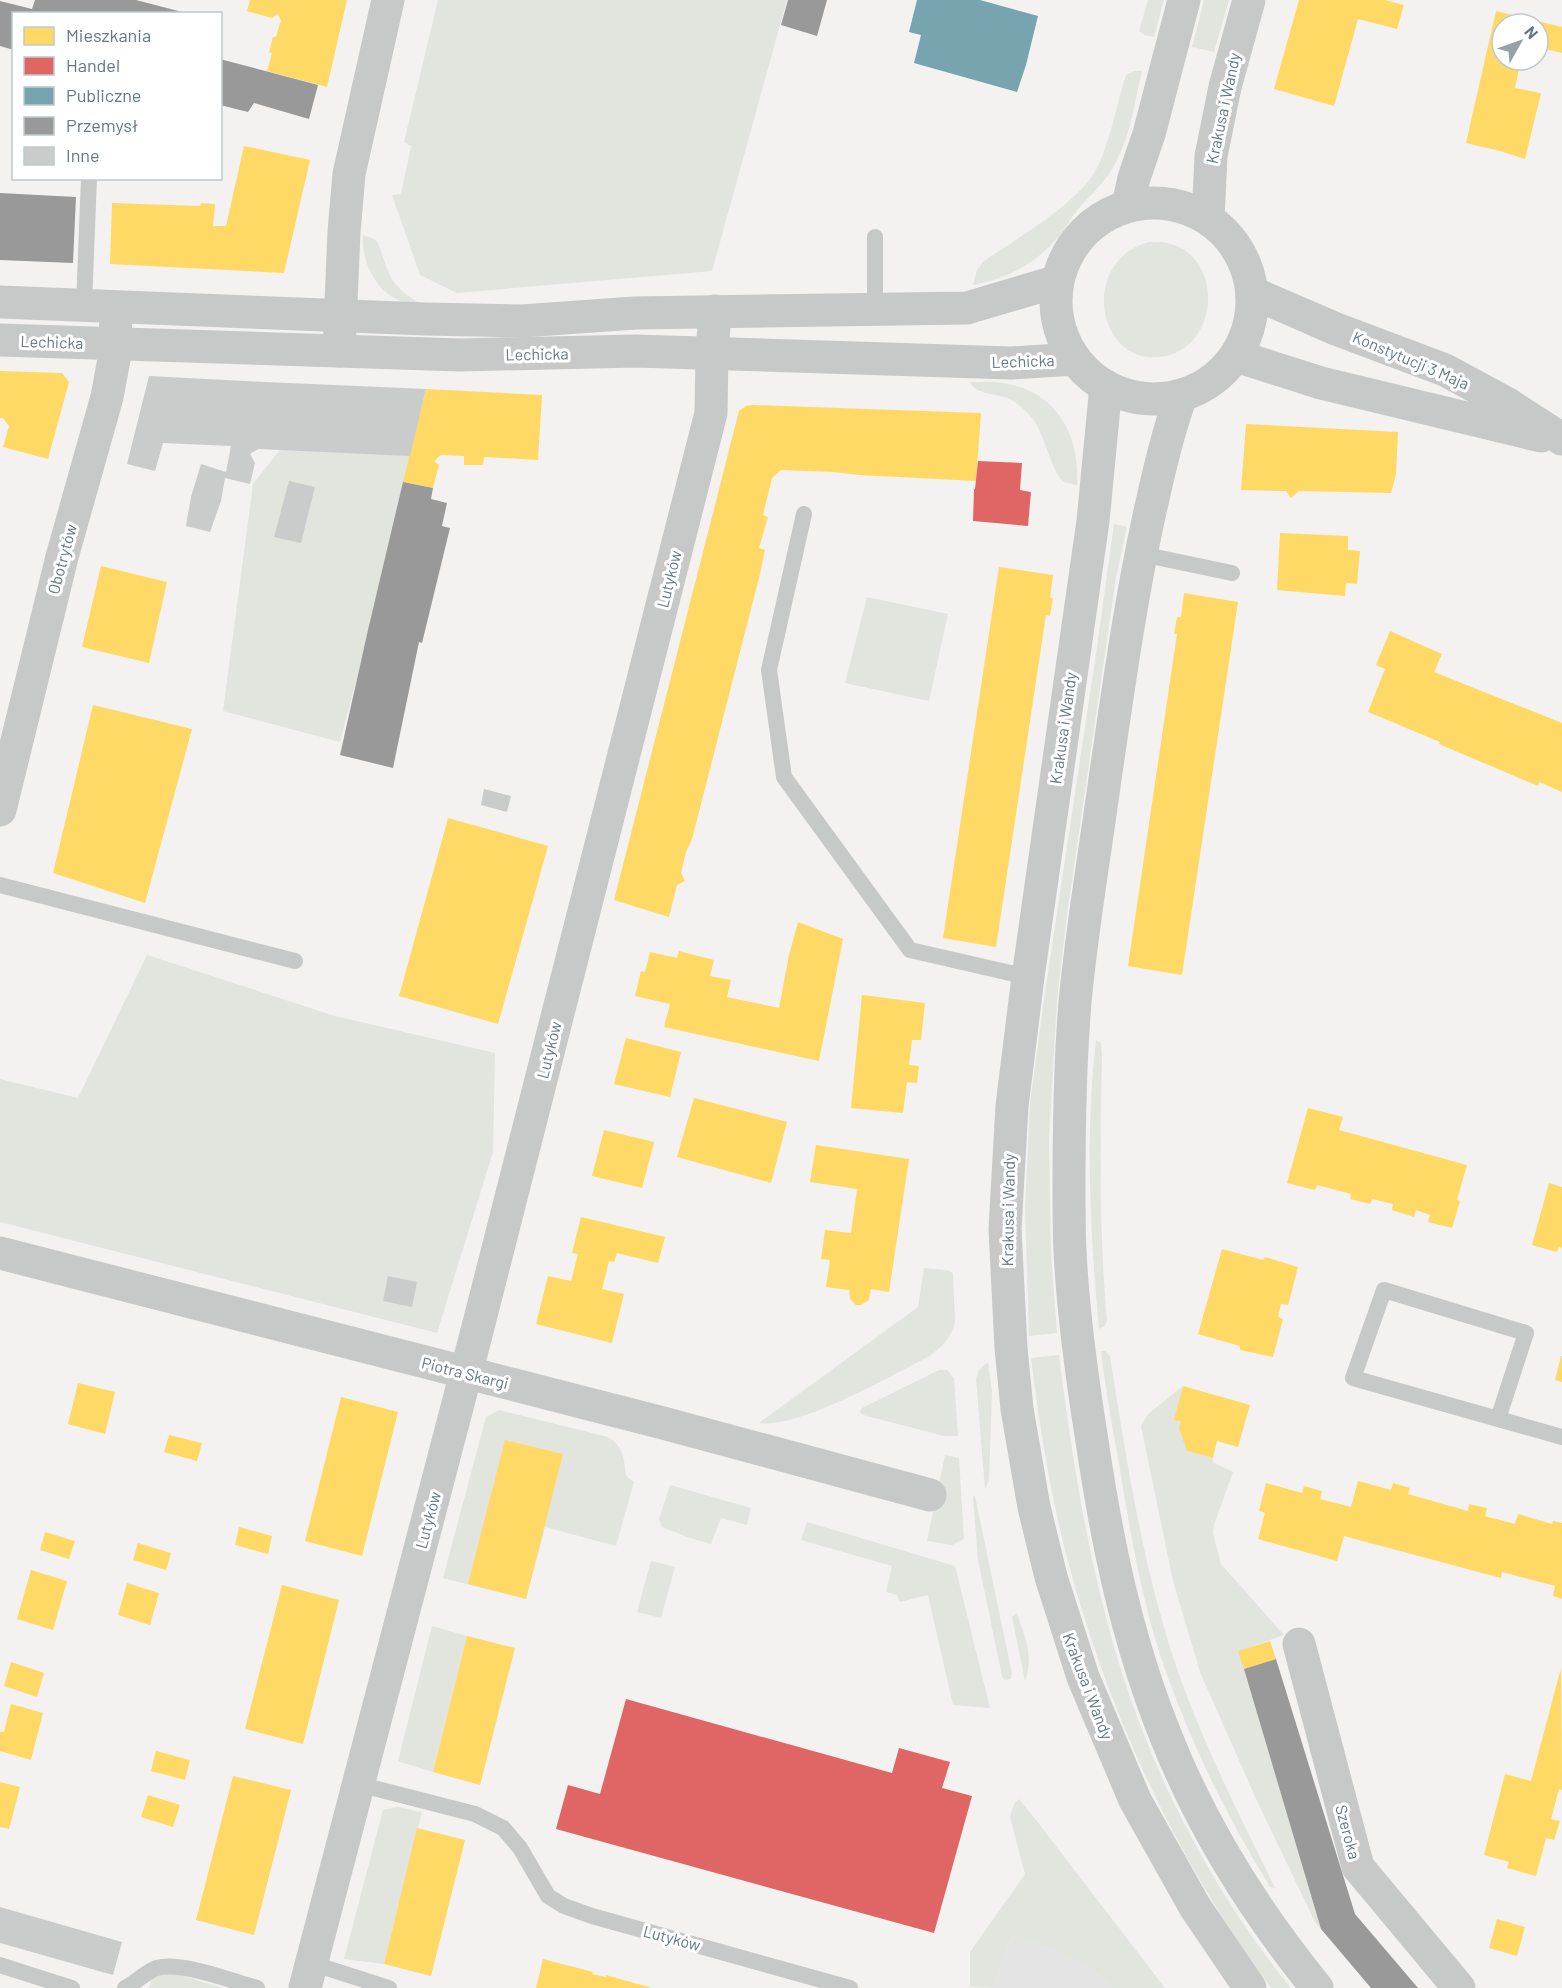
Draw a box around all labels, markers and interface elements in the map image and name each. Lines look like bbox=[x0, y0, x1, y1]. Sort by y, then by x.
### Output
legend bbox=[12, 12, 222, 180]
north arrow bbox=[1490, 12, 1550, 72]
text: N bbox=[1521, 22, 1543, 42]
text: Mieszkania bbox=[66, 24, 151, 46]
street label: Krakusa i Wandy bbox=[1201, 50, 1244, 165]
text: Handel bbox=[66, 54, 120, 76]
text: Publiczne bbox=[66, 84, 141, 106]
text: Przemysł bbox=[66, 114, 138, 136]
text: Inne bbox=[66, 144, 100, 166]
street label: Konstytucji 3 Maja bbox=[1350, 326, 1472, 393]
street label: Lechicka bbox=[20, 331, 84, 352]
street label: Lechicka bbox=[505, 343, 569, 364]
street label: Lechicka bbox=[991, 350, 1055, 371]
street label: Obotrytów bbox=[43, 521, 80, 596]
street label: Lutyków bbox=[652, 548, 685, 609]
street label: Krakusa i Wandy bbox=[1045, 670, 1080, 785]
street label: Lutyków bbox=[532, 1019, 565, 1080]
street label: Krakusa i Wandy bbox=[997, 1153, 1018, 1267]
street label: Piotra Skargi bbox=[420, 1353, 511, 1392]
street label: Lutyków bbox=[411, 1489, 444, 1551]
street label: Krakusa i Wandy bbox=[1059, 1630, 1118, 1742]
street label: Szeroka bbox=[1332, 1803, 1365, 1861]
street label: Lutyków bbox=[641, 1921, 703, 1954]

